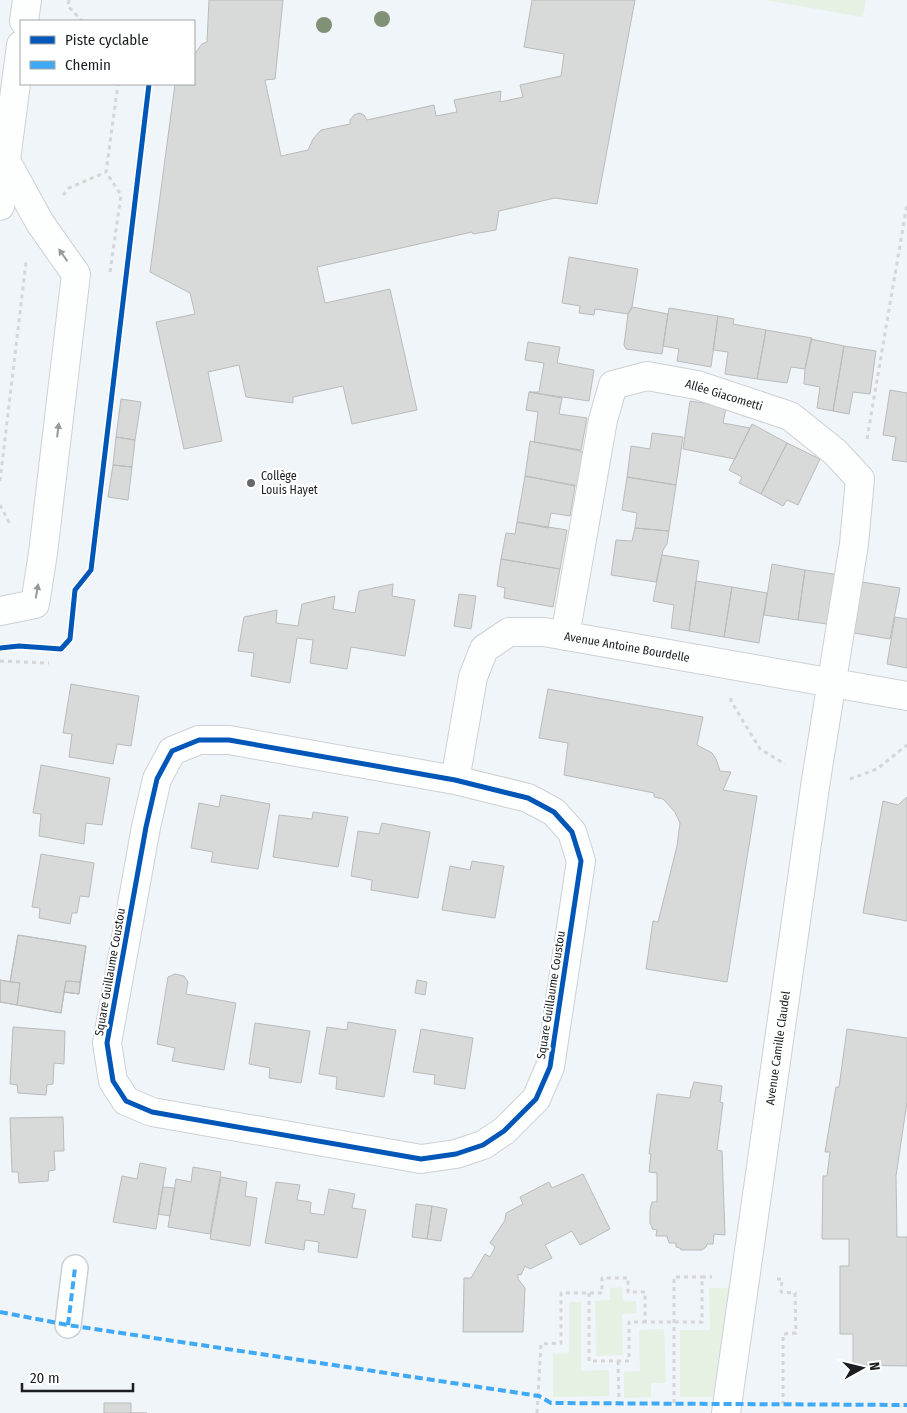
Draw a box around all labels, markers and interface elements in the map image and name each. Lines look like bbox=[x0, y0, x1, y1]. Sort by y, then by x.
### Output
legend bbox=[20, 20, 195, 85]
text: Piste cyclable bbox=[65, 31, 149, 49]
text: Chemin bbox=[65, 56, 111, 74]
one-way arrow bbox=[58, 248, 68, 262]
street label: Allée Giacometti bbox=[684, 377, 764, 413]
one-way arrow bbox=[54, 421, 62, 437]
place label: Collège Louis Hayet bbox=[261, 469, 318, 497]
marker: Collège Louis Hayet bbox=[245, 477, 257, 489]
one-way arrow bbox=[33, 582, 41, 598]
street label: Avenue Antoine Bourdelle bbox=[563, 629, 691, 665]
street label: Square Guillaume Coustou bbox=[92, 907, 128, 1037]
street label: Square Guillaume Coustou bbox=[534, 930, 568, 1060]
street label: Avenue Camille Claudel bbox=[763, 990, 793, 1106]
north arrow bbox=[837, 1343, 887, 1393]
scale bar bbox=[22, 1360, 134, 1392]
text: N bbox=[865, 1361, 883, 1372]
text: 20 m bbox=[30, 1369, 60, 1387]

